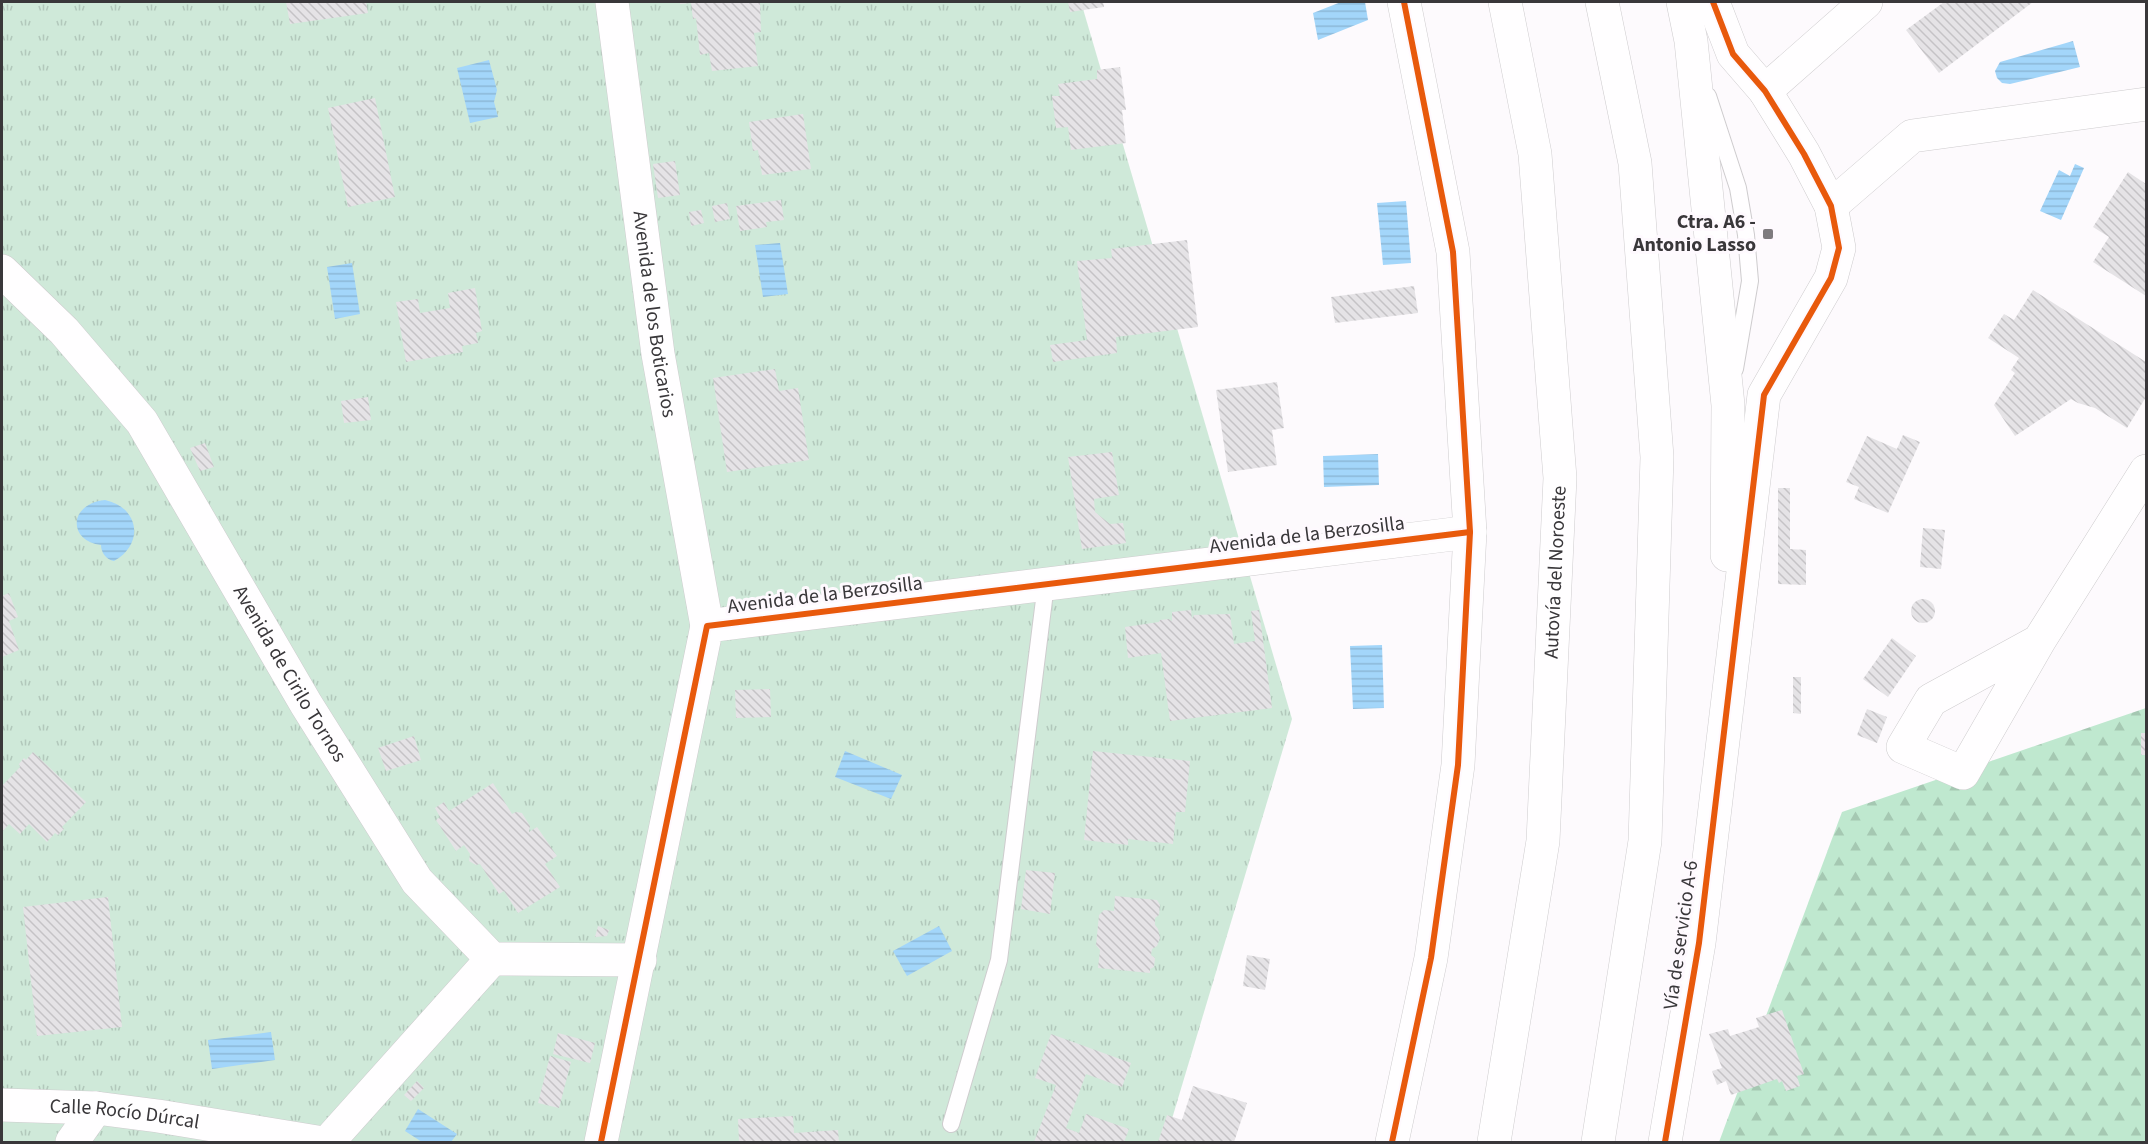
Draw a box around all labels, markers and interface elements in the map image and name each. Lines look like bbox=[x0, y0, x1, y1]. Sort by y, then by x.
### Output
place label: Ctra. A6 - Antonio Lasso bbox=[1632, 208, 1756, 259]
street label: Avenida de los Boticarios bbox=[625, 209, 683, 420]
marker: Ctra. A6 - Antonio Lasso bbox=[1761, 227, 1775, 241]
street label: Autovía del Noroeste bbox=[1538, 485, 1574, 659]
street label: Avenida de la Berzosilla bbox=[1208, 509, 1406, 561]
street label: Avenida de la Berzosilla bbox=[726, 569, 924, 621]
street label: Avenida de Cirilo Tornos bbox=[226, 580, 353, 768]
street label: Vía de servicio A-6 bbox=[1657, 858, 1705, 1011]
street label: Calle Rocío Dúrcal bbox=[49, 1093, 201, 1137]

